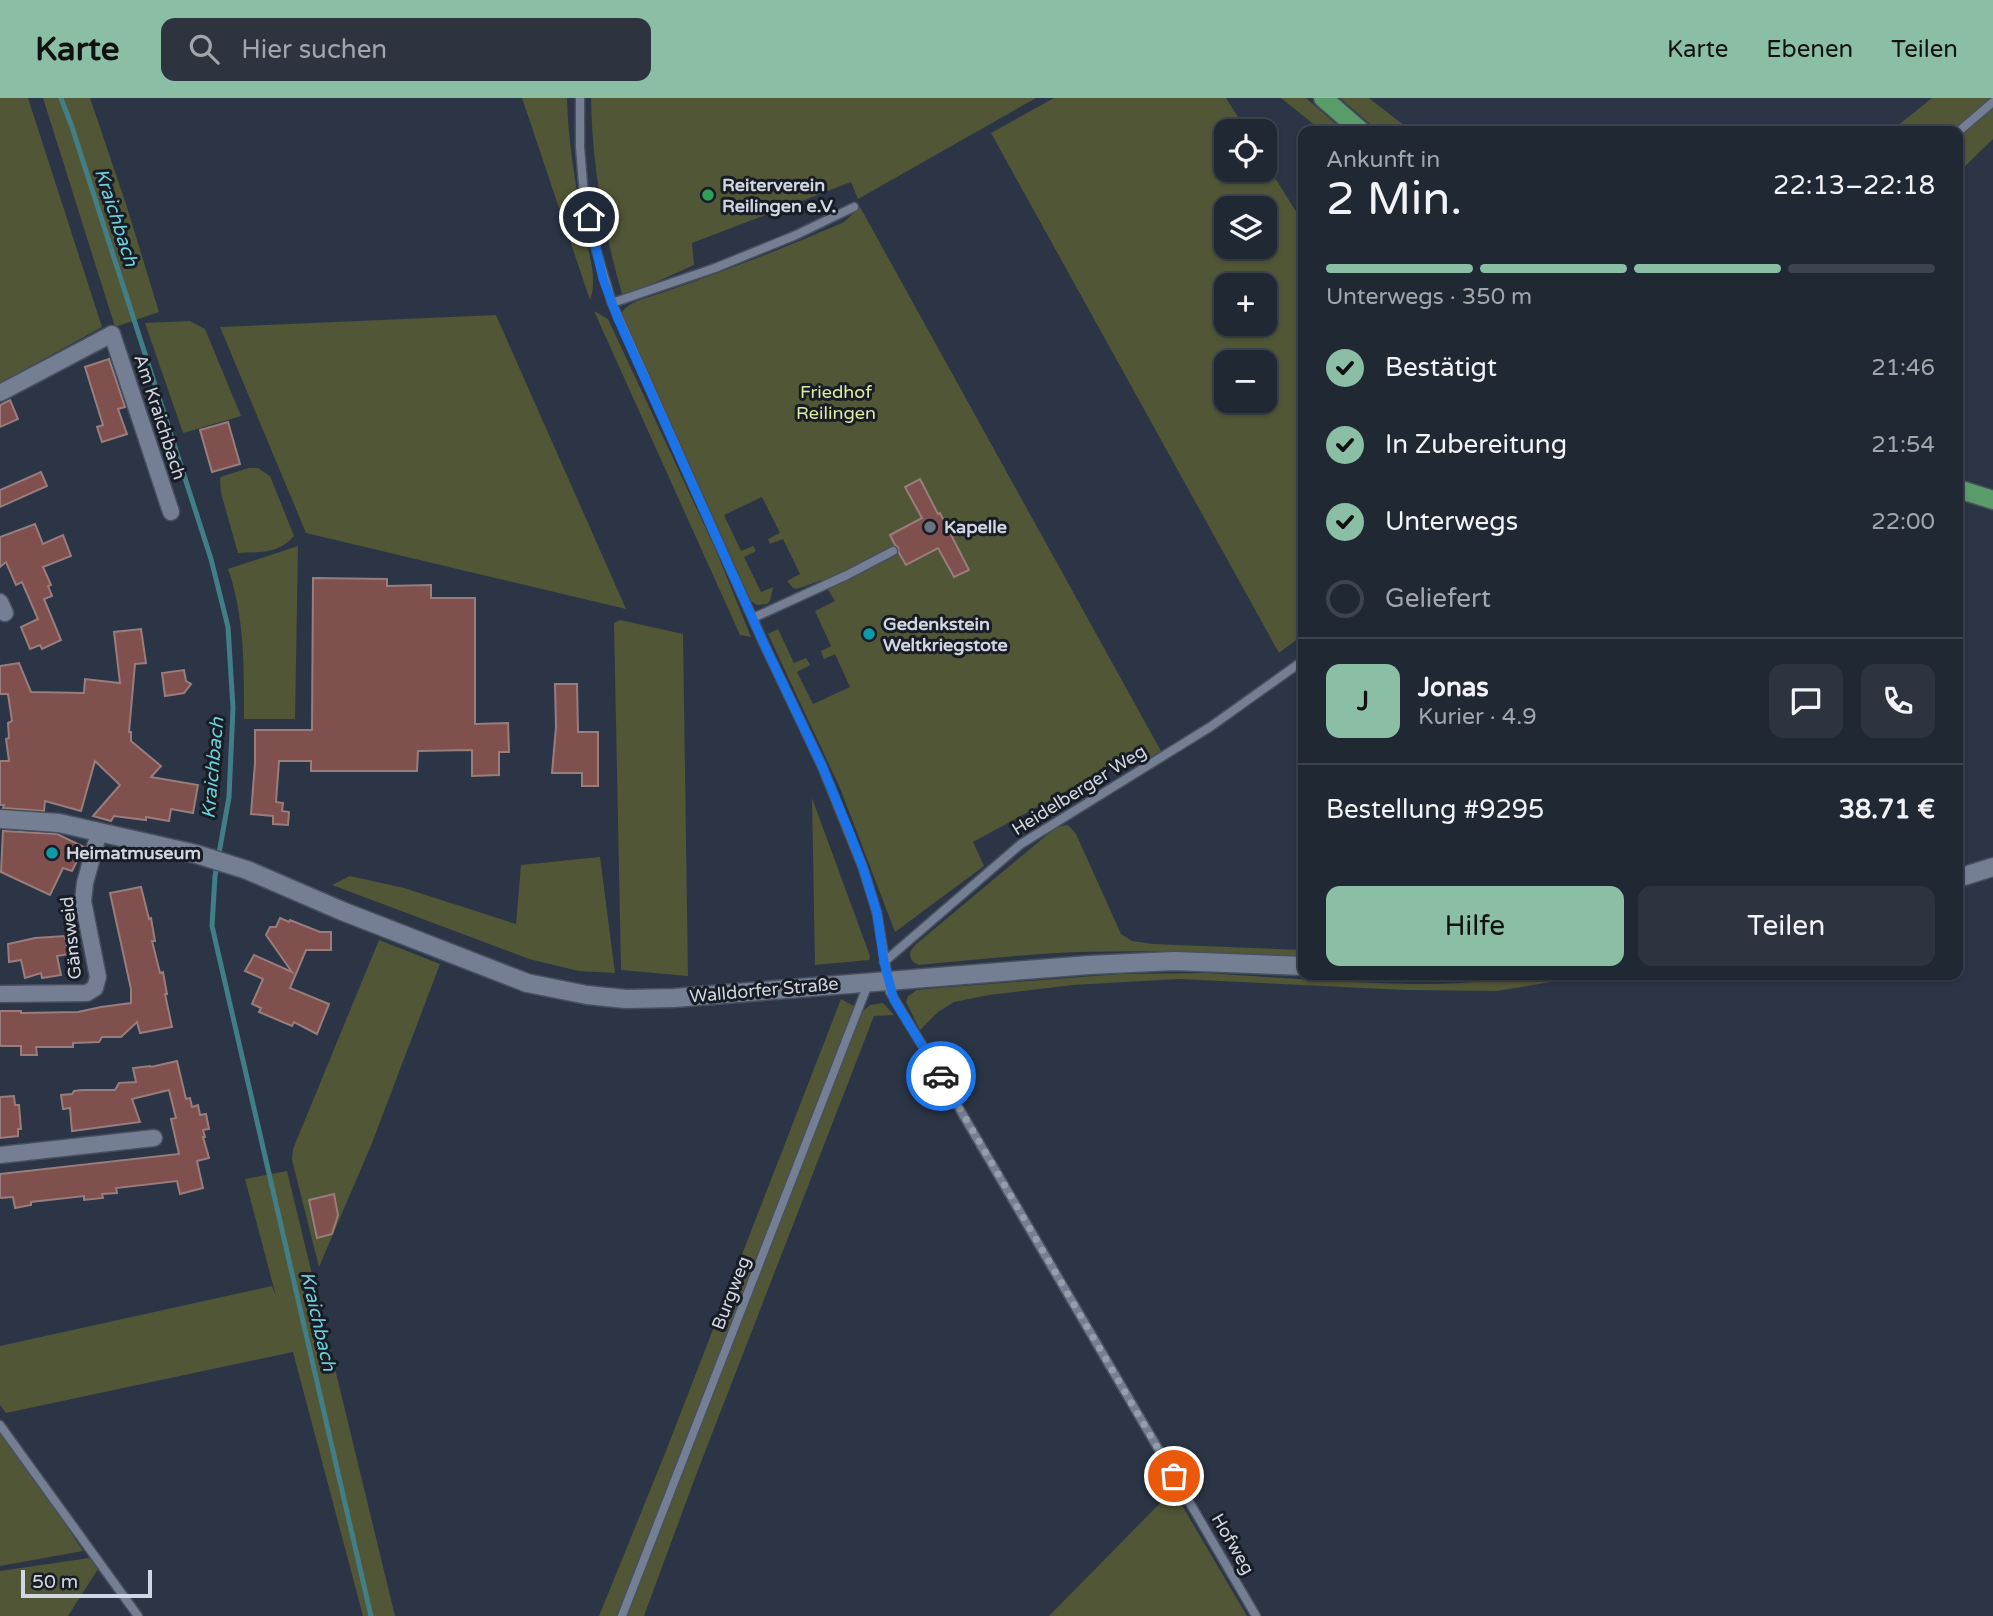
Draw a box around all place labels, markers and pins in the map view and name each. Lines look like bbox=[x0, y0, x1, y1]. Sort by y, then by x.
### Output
place label: Reiterverein Reilingen e.V. bbox=[722, 174, 836, 217]
pin bbox=[559, 187, 619, 247]
marker: Reiterverein Reilingen e.V. bbox=[700, 187, 716, 203]
place label: Kapelle bbox=[944, 516, 1007, 538]
marker: Kapelle bbox=[922, 519, 938, 535]
place label: Gedenkstein Weltkriegstote bbox=[883, 613, 1008, 656]
marker: Gedenkstein Weltkriegstote bbox=[861, 626, 877, 642]
place label: Heimatmuseum bbox=[66, 842, 201, 864]
marker: Heimatmuseum bbox=[44, 845, 60, 861]
pin bbox=[1144, 1446, 1204, 1506]

